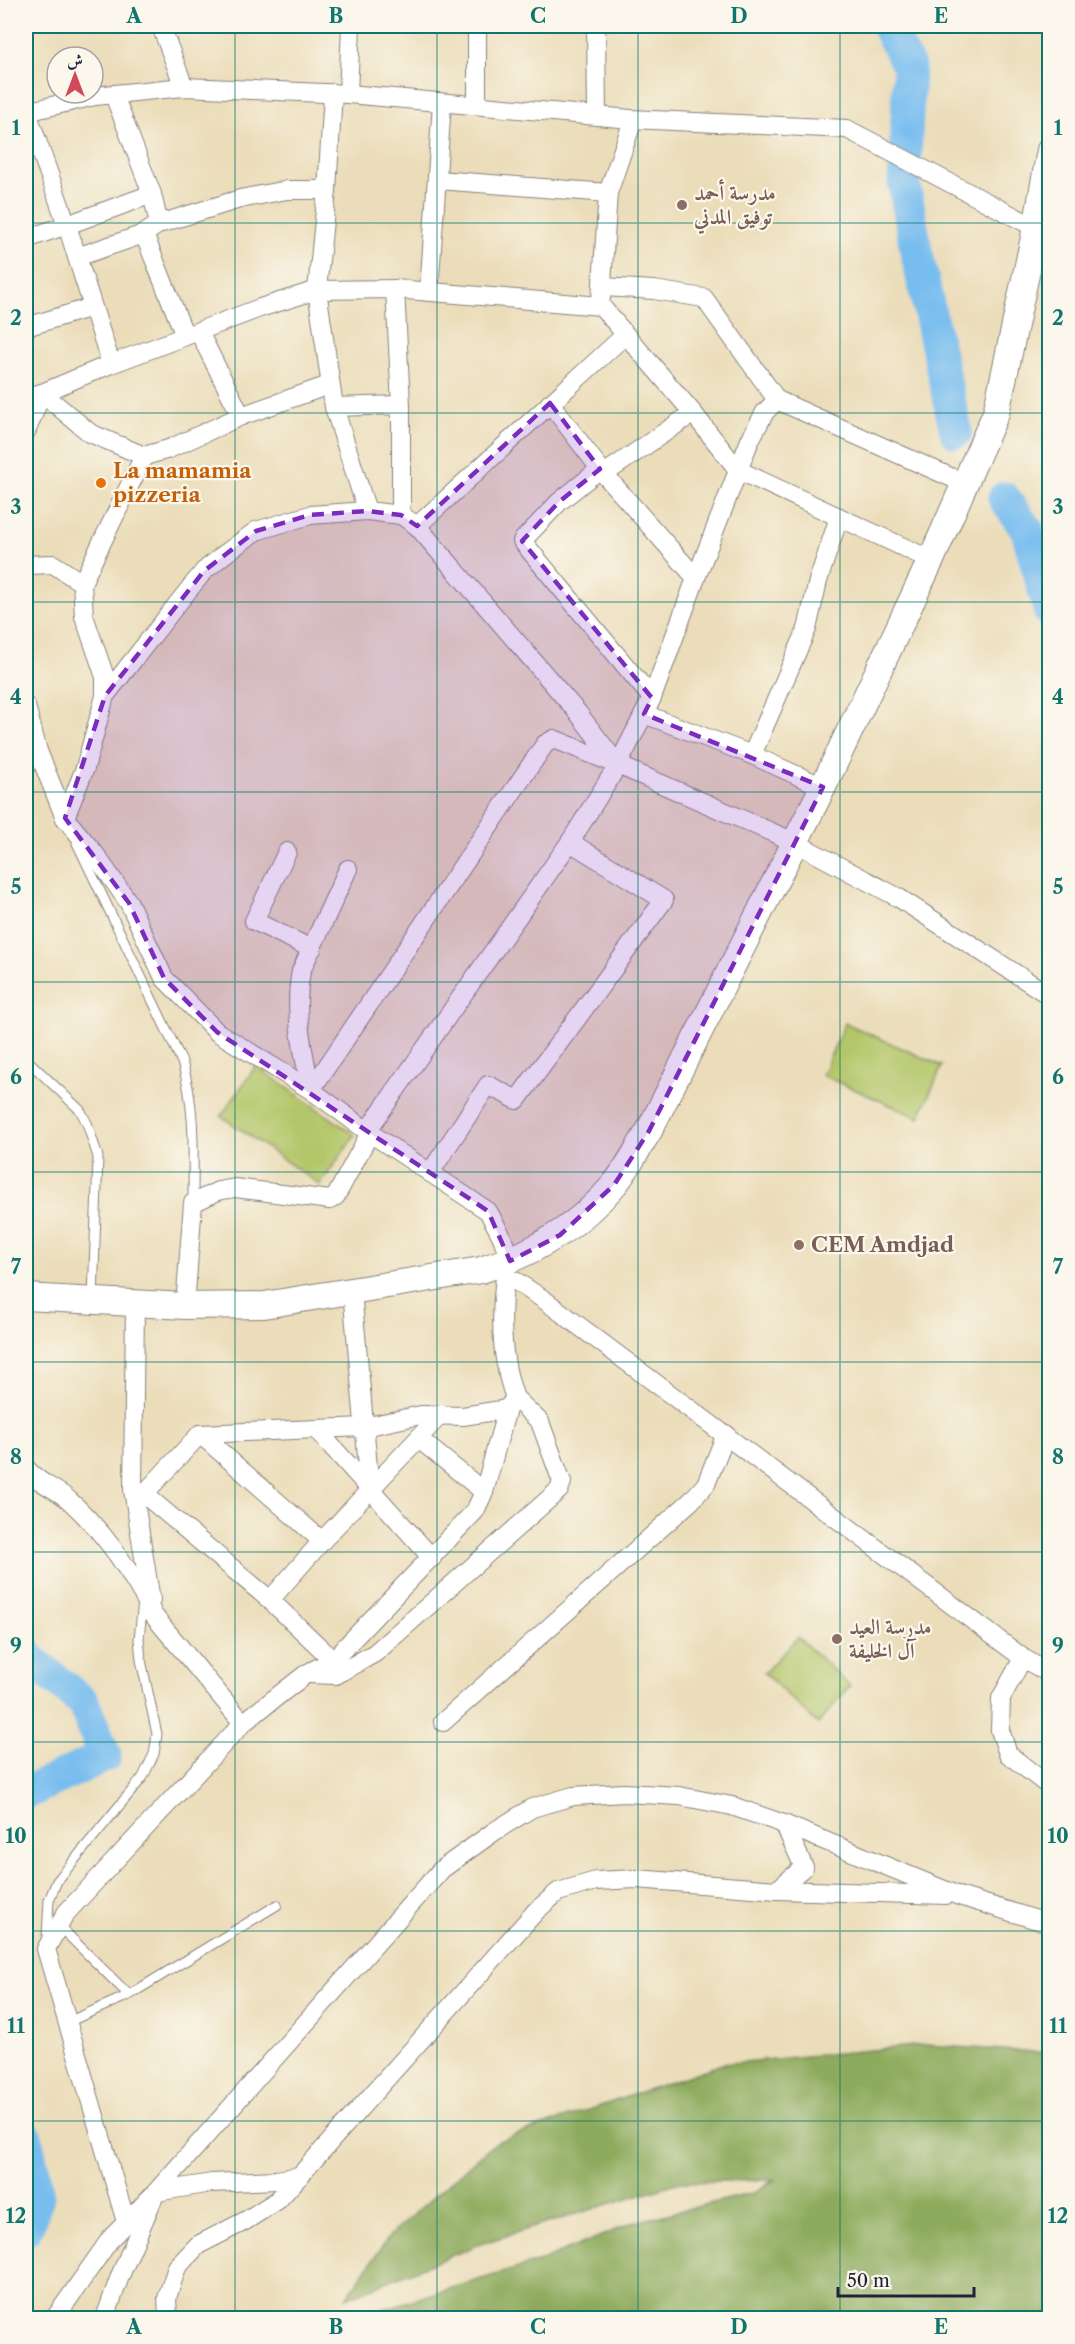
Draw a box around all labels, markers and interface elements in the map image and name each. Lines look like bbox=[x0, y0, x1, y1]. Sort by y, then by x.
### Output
text: A bbox=[125, 4, 142, 28]
text: B bbox=[329, 4, 344, 28]
text: C bbox=[530, 4, 546, 28]
text: D bbox=[730, 4, 748, 28]
text: E bbox=[934, 4, 948, 28]
north arrow bbox=[45, 45, 105, 105]
text: ش bbox=[67, 50, 83, 70]
text: 1 bbox=[12, 116, 21, 140]
text: 1 bbox=[1054, 116, 1063, 140]
place label: مدرسة أحمد توفيق المدني bbox=[693, 179, 776, 235]
marker: مدرسة أحمد توفيق المدني bbox=[675, 198, 689, 212]
text: 2 bbox=[10, 306, 22, 330]
text: 2 bbox=[1052, 306, 1064, 330]
place label: La mamamia pizzeria bbox=[113, 458, 252, 507]
marker: La mamamia pizzeria bbox=[94, 476, 108, 490]
text: 3 bbox=[10, 495, 22, 519]
text: 3 bbox=[1052, 495, 1064, 519]
text: 4 bbox=[10, 685, 22, 709]
text: 4 bbox=[1052, 685, 1064, 709]
text: 5 bbox=[10, 875, 22, 899]
text: 5 bbox=[1052, 875, 1064, 899]
text: 6 bbox=[10, 1065, 22, 1089]
text: 6 bbox=[1052, 1065, 1064, 1089]
place label: CEM Amdjad bbox=[811, 1232, 954, 1257]
marker: CEM Amdjad bbox=[792, 1238, 806, 1252]
text: 7 bbox=[11, 1255, 22, 1279]
text: 7 bbox=[1053, 1255, 1064, 1279]
text: 8 bbox=[10, 1445, 22, 1469]
text: 8 bbox=[1052, 1445, 1064, 1469]
place label: مدرسة العيد آل الخليفة bbox=[849, 1614, 932, 1663]
marker: مدرسة العيد آل الخليفة bbox=[830, 1632, 844, 1646]
text: 9 bbox=[10, 1634, 22, 1658]
text: 9 bbox=[1052, 1634, 1064, 1658]
text: 10 bbox=[5, 1824, 27, 1848]
text: 10 bbox=[1047, 1824, 1069, 1848]
text: 11 bbox=[7, 2014, 25, 2038]
text: 11 bbox=[1049, 2014, 1067, 2038]
text: 12 bbox=[6, 2204, 26, 2228]
text: 12 bbox=[1048, 2204, 1068, 2228]
scale bar bbox=[838, 2260, 974, 2298]
text: 50 m bbox=[847, 2270, 890, 2292]
text: A bbox=[125, 2315, 142, 2339]
text: B bbox=[329, 2315, 344, 2339]
text: C bbox=[530, 2315, 546, 2339]
text: D bbox=[730, 2315, 748, 2339]
text: E bbox=[934, 2315, 948, 2339]

